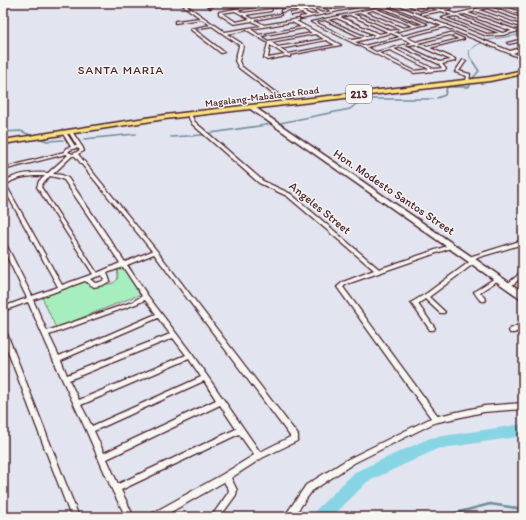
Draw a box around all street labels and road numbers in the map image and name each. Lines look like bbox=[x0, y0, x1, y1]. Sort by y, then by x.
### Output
street label: Magalang-Mabalacat Road bbox=[204, 83, 320, 110]
road number: 213 bbox=[346, 85, 372, 103]
street label: Hon. Modesto Santos Street bbox=[331, 146, 458, 238]
street label: Angeles Street bbox=[286, 179, 354, 237]

